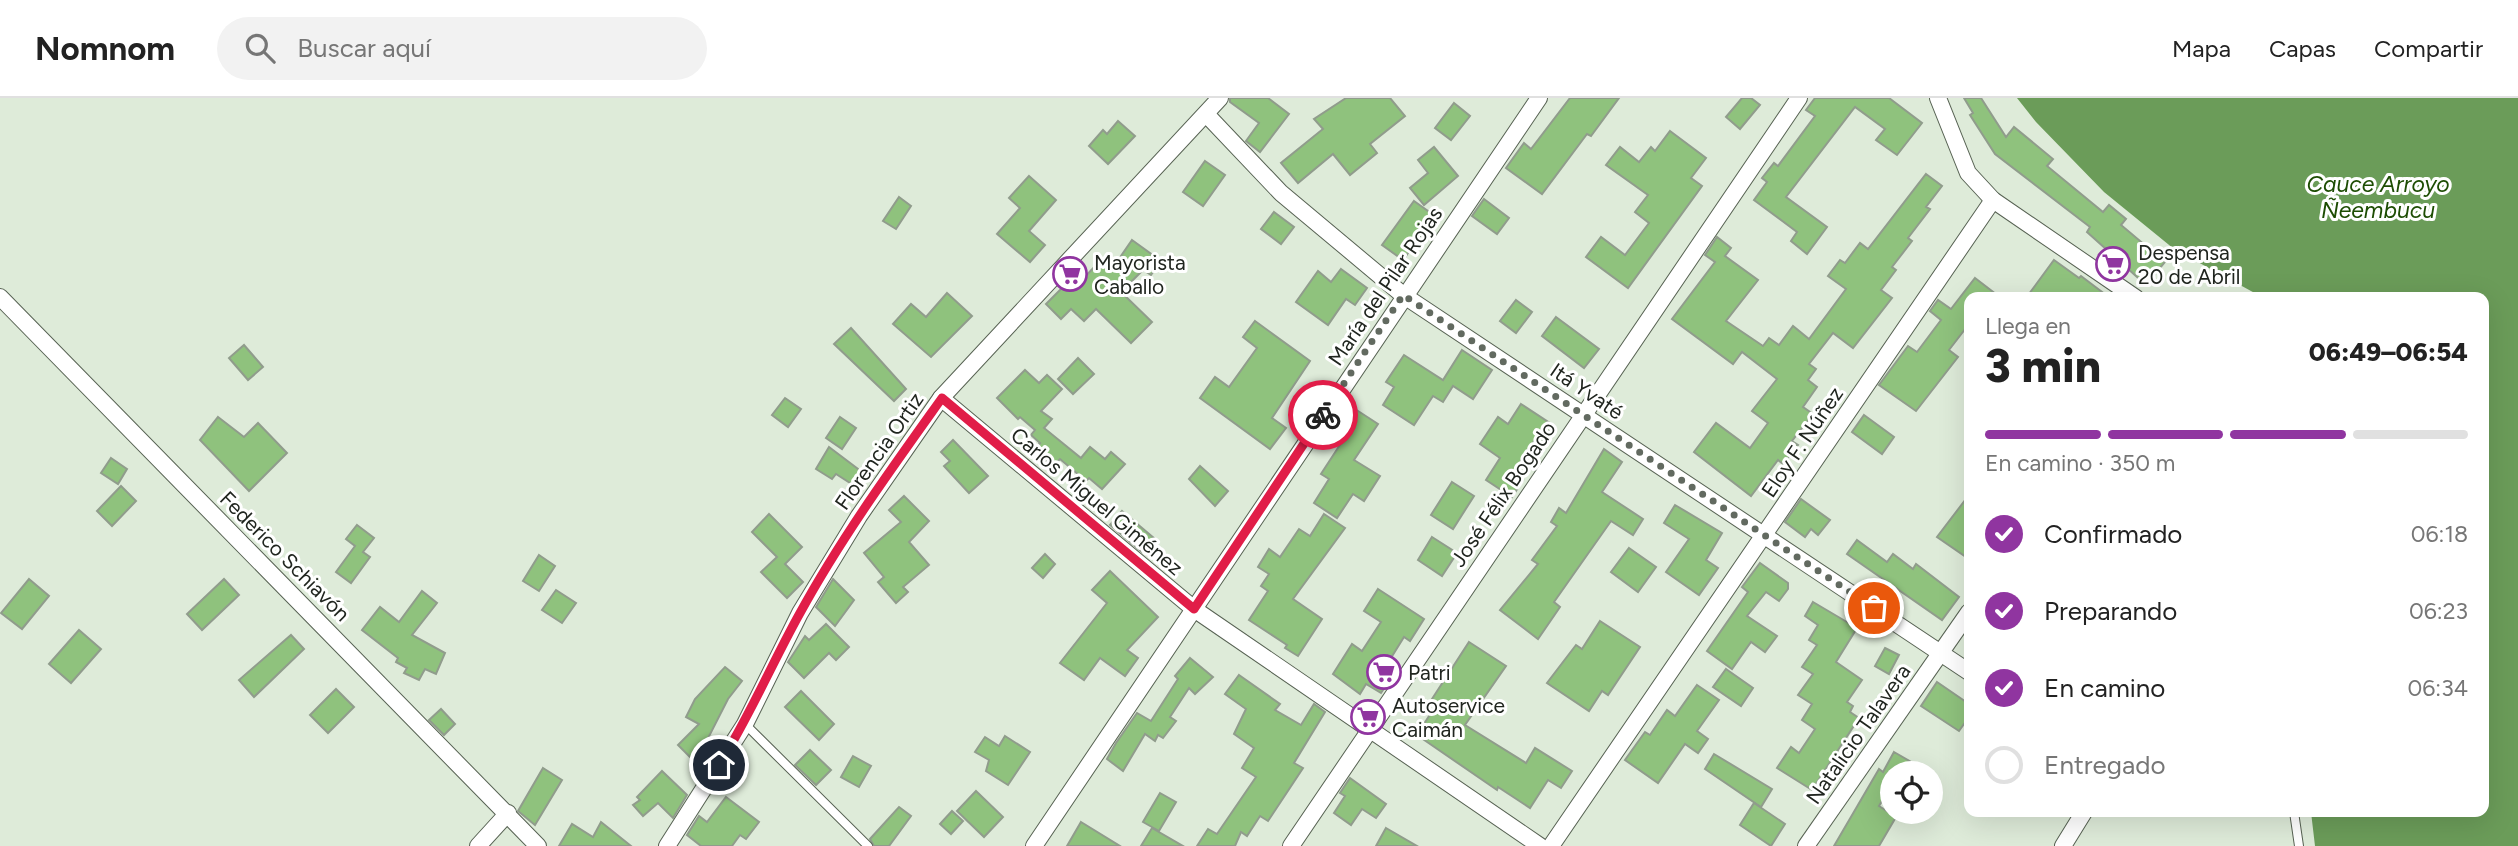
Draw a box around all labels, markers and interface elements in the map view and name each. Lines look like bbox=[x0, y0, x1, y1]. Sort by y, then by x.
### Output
search box bbox=[217, 17, 707, 80]
text: Nomnom bbox=[35, 29, 175, 68]
icon: search bbox=[241, 29, 279, 67]
text: Buscar aquí bbox=[297, 32, 431, 64]
text: Mapa bbox=[2172, 34, 2231, 63]
text: Capas bbox=[2269, 34, 2336, 63]
text: Compartir bbox=[2374, 34, 2483, 63]
water label: Cauce Arroyo Ñeembucu bbox=[2306, 170, 2450, 224]
street label: María del Pilar Rojas bbox=[1323, 202, 1447, 370]
place label: Despensa 20 de Abril bbox=[2138, 240, 2240, 289]
supermarket icon: Despensa 20 de Abril bbox=[2094, 245, 2132, 283]
place label: Mayorista Caballo bbox=[1094, 250, 1186, 299]
supermarket icon: Mayorista Caballo bbox=[1051, 255, 1089, 293]
text: Llega en bbox=[1985, 312, 2071, 340]
text: 06:49–06:54 bbox=[2309, 336, 2468, 368]
text: 3 min bbox=[1985, 338, 2101, 394]
street label: Itá Yvaté bbox=[1546, 358, 1628, 424]
courier bbox=[1288, 380, 1358, 450]
street label: Eloy F. Núñez bbox=[1756, 382, 1848, 502]
street label: Florencia Ortiz bbox=[829, 388, 929, 514]
icon: bike bbox=[1304, 396, 1342, 434]
street label: José Félix Bogado bbox=[1445, 417, 1561, 571]
street label: Carlos Miguel Giménez bbox=[1006, 422, 1188, 580]
text: En camino · 350 m bbox=[1985, 449, 2175, 477]
street label: Federico Schiavón bbox=[215, 486, 355, 626]
icon: check bbox=[1985, 515, 2023, 553]
text: Confirmado bbox=[2044, 518, 2182, 550]
text: 06:18 bbox=[2411, 520, 2468, 548]
pin bbox=[1844, 578, 1904, 638]
icon: bag bbox=[1855, 589, 1893, 627]
icon: check bbox=[1985, 592, 2023, 630]
text: Preparando bbox=[2044, 595, 2177, 627]
text: 06:23 bbox=[2409, 597, 2468, 625]
supermarket icon: Patri bbox=[1365, 653, 1403, 691]
street label: Natalicio Talavera bbox=[1801, 659, 1915, 809]
place label: Patri bbox=[1408, 660, 1451, 685]
icon: check bbox=[1985, 669, 2023, 707]
text: En camino bbox=[2044, 672, 2165, 704]
text: 06:34 bbox=[2408, 674, 2468, 702]
place label: Autoservice Caimán bbox=[1392, 693, 1505, 742]
supermarket icon: Autoservice Caimán bbox=[1349, 698, 1387, 736]
pin bbox=[689, 735, 749, 795]
icon: home bbox=[700, 746, 738, 784]
text: Entregado bbox=[2044, 749, 2166, 781]
map controls bbox=[1880, 761, 1943, 824]
button: locate bbox=[1880, 761, 1943, 824]

